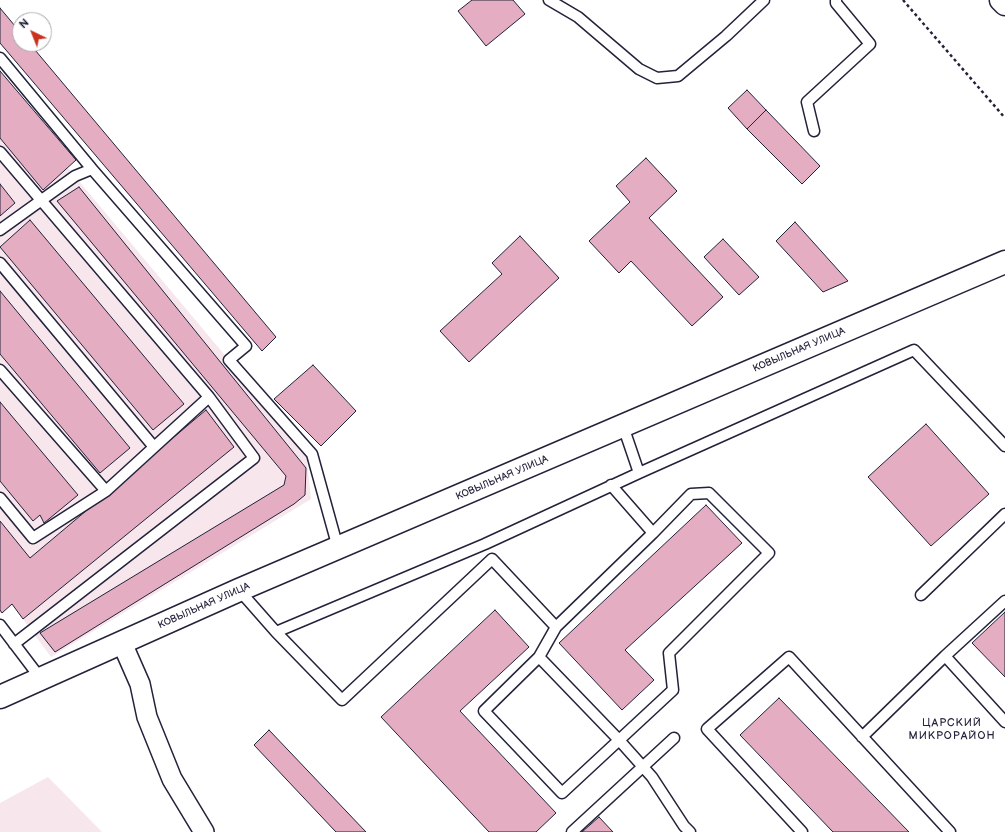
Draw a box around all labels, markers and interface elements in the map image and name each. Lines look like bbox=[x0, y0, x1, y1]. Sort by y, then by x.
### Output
north arrow bbox=[12, 12, 52, 52]
text: N bbox=[17, 16, 32, 31]
street label: КОВЫЛЬНАЯ УЛИЦА bbox=[751, 325, 847, 375]
street label: КОВЫЛЬНАЯ УЛИЦА bbox=[454, 453, 550, 503]
street label: КОВЫЛЬНАЯ УЛИЦА bbox=[156, 580, 252, 632]
district label: ЦАРСКИЙ МИКРОРАЙОН bbox=[908, 716, 996, 742]

